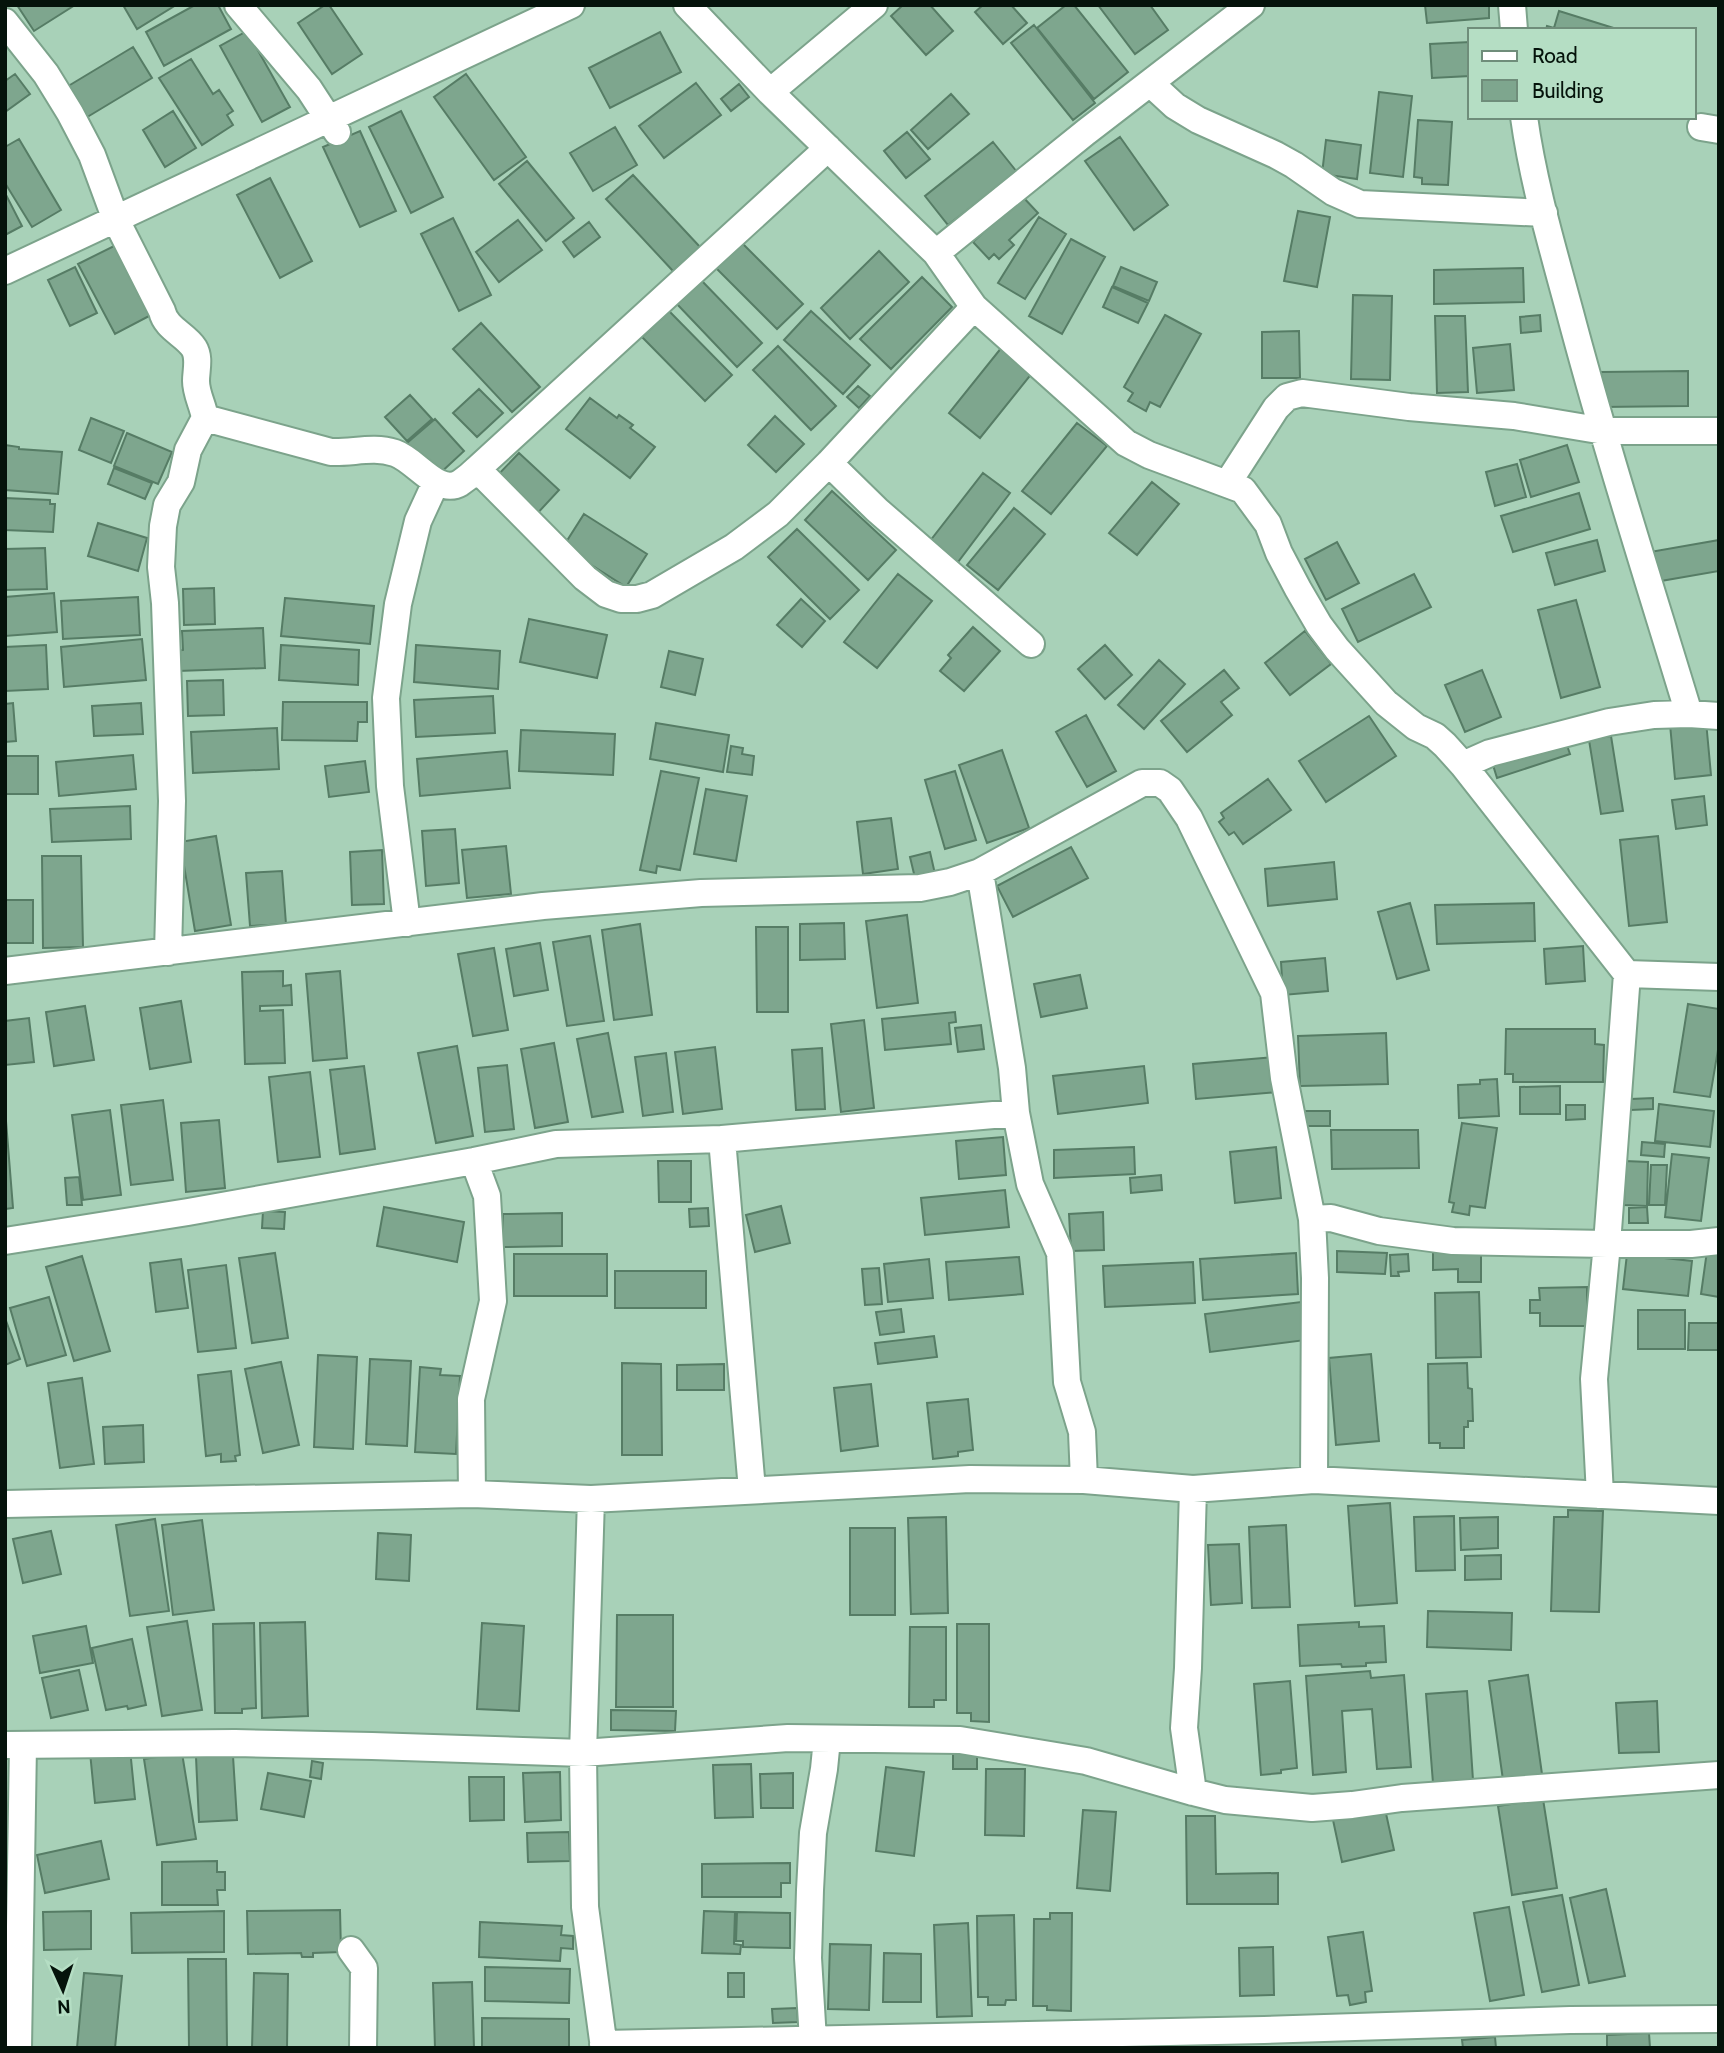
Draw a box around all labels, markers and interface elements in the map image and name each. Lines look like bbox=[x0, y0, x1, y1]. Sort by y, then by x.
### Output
legend bbox=[1468, 28, 1696, 119]
text: Road bbox=[1532, 43, 1578, 68]
text: Building bbox=[1532, 78, 1604, 103]
north arrow bbox=[28, 1955, 98, 2025]
text: N bbox=[57, 1995, 71, 2018]

